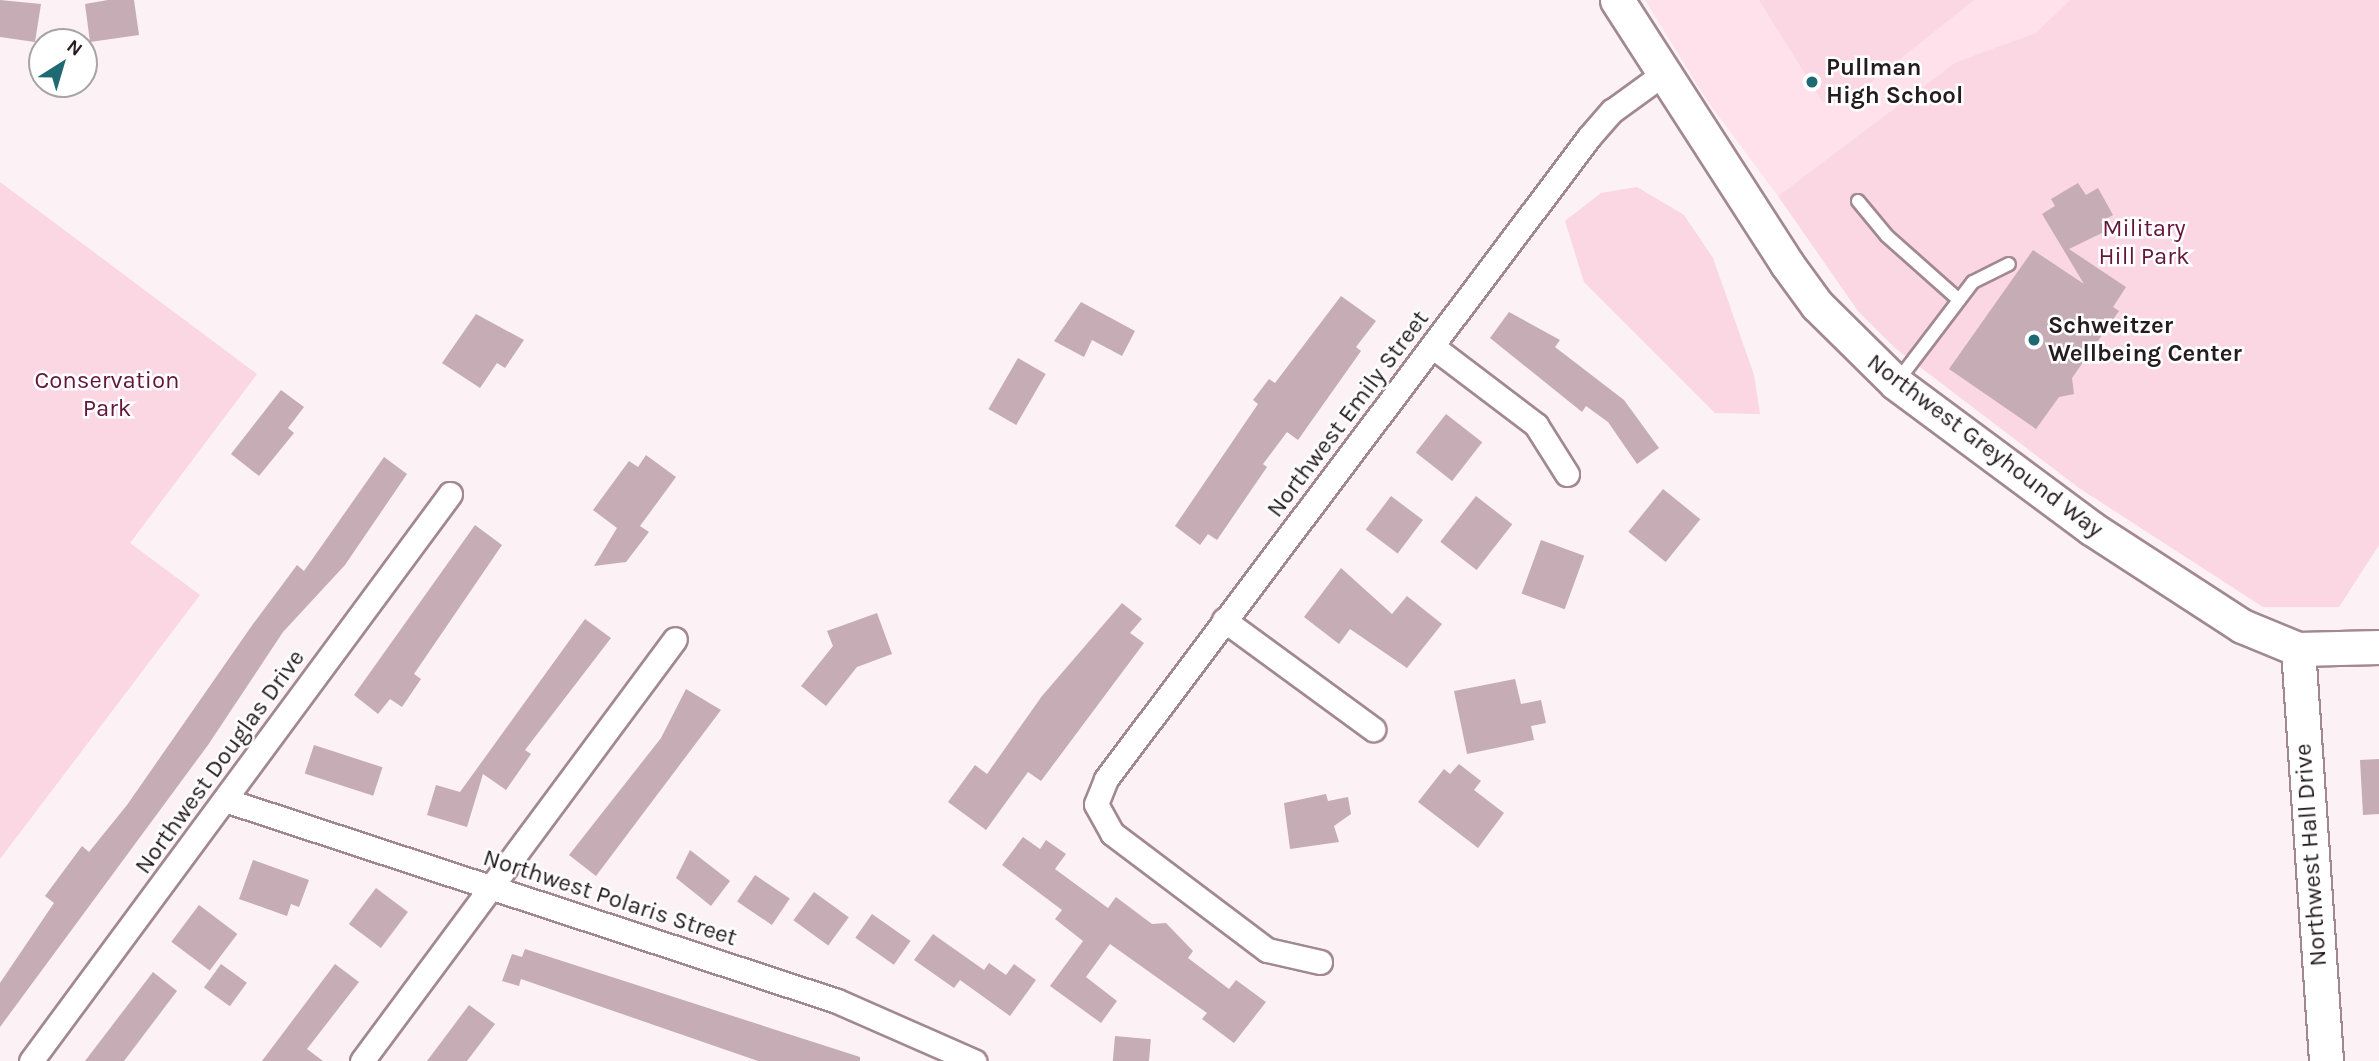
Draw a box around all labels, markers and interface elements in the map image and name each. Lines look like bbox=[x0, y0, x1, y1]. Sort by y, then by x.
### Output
north arrow bbox=[28, 28, 98, 98]
text: N bbox=[62, 35, 86, 61]
place label: Pullman High School bbox=[1826, 54, 1963, 110]
marker: Pullman High School bbox=[1804, 74, 1820, 90]
park label: Military Hill Park bbox=[2098, 215, 2190, 271]
street label: Northwest Emily Street bbox=[1261, 305, 1435, 523]
place label: Schweitzer Wellbeing Center bbox=[2048, 312, 2242, 368]
marker: Schweitzer Wellbeing Center bbox=[2026, 332, 2042, 348]
street label: Northwest Greyhound Way bbox=[1861, 348, 2109, 544]
park label: Conservation Park bbox=[35, 367, 179, 423]
street label: Northwest Douglas Drive bbox=[129, 644, 311, 880]
street label: Northwest Hall Drive bbox=[2289, 743, 2333, 967]
street label: Northwest Polaris Street bbox=[479, 843, 741, 953]

